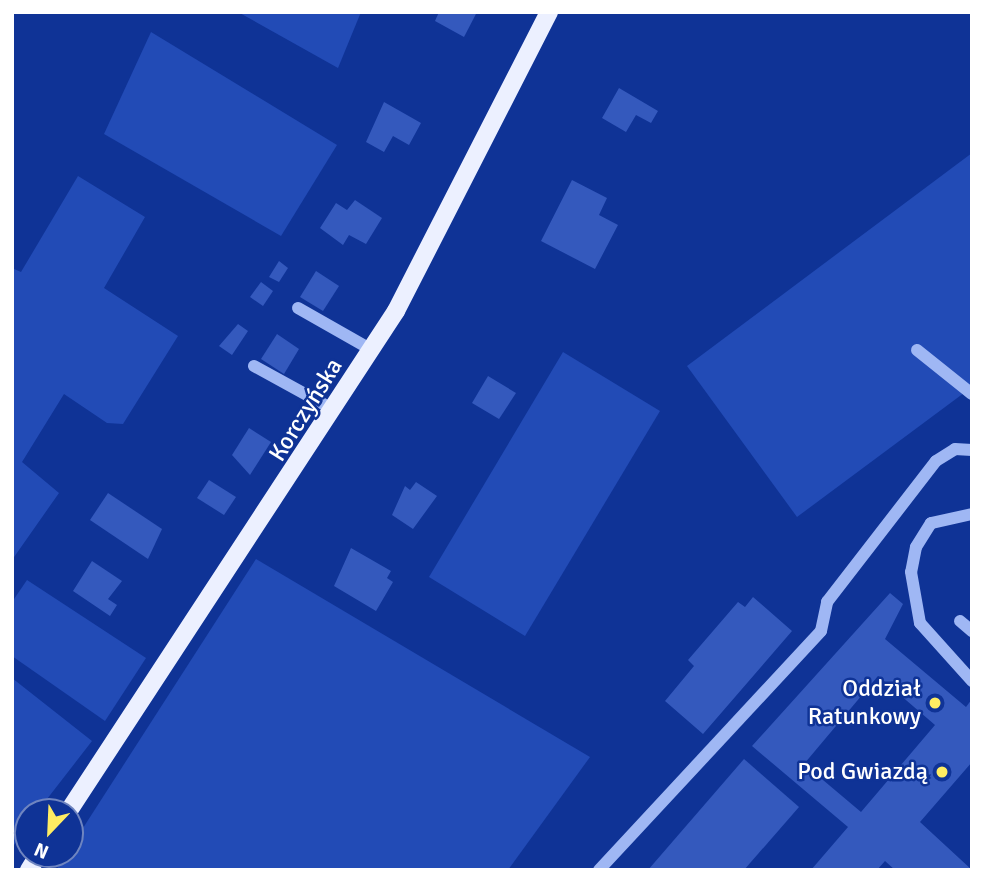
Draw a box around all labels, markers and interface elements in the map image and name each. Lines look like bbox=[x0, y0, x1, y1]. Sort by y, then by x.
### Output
street label: Korczyńska bbox=[263, 353, 349, 467]
place label: Oddział Ratunkowy bbox=[808, 675, 921, 731]
marker: Oddział Ratunkowy bbox=[927, 695, 943, 711]
place label: Pod Gwiazdą bbox=[797, 758, 928, 786]
marker: Pod Gwiazdą bbox=[934, 764, 950, 780]
north arrow bbox=[14, 798, 84, 868]
text: N bbox=[31, 837, 52, 864]

